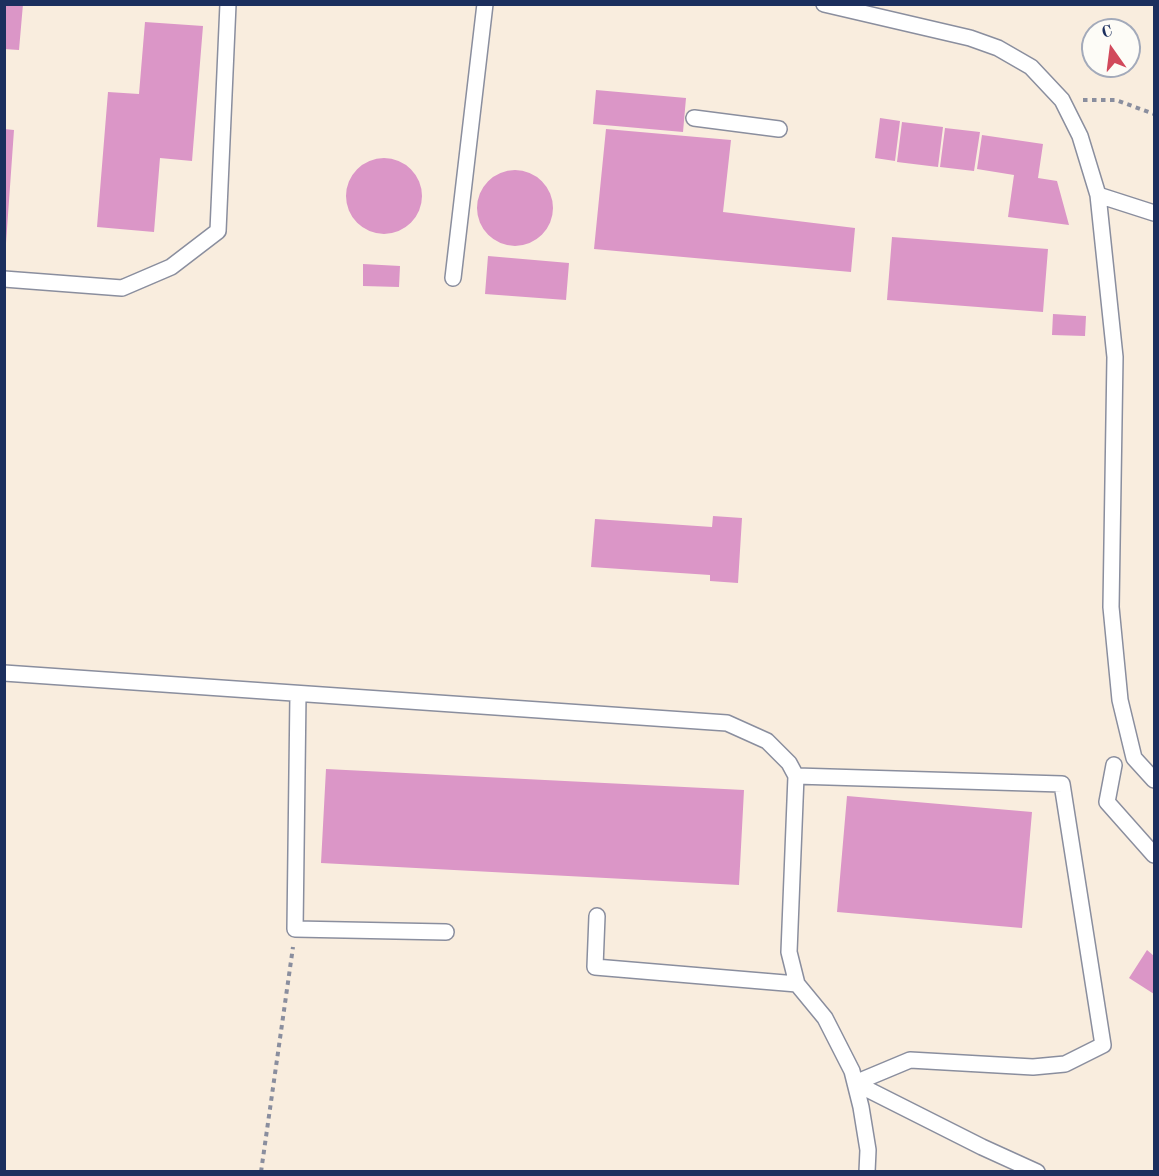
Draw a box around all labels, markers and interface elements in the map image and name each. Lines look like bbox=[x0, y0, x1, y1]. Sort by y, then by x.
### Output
north arrow bbox=[1081, 18, 1141, 78]
text: С bbox=[1100, 23, 1114, 42]

